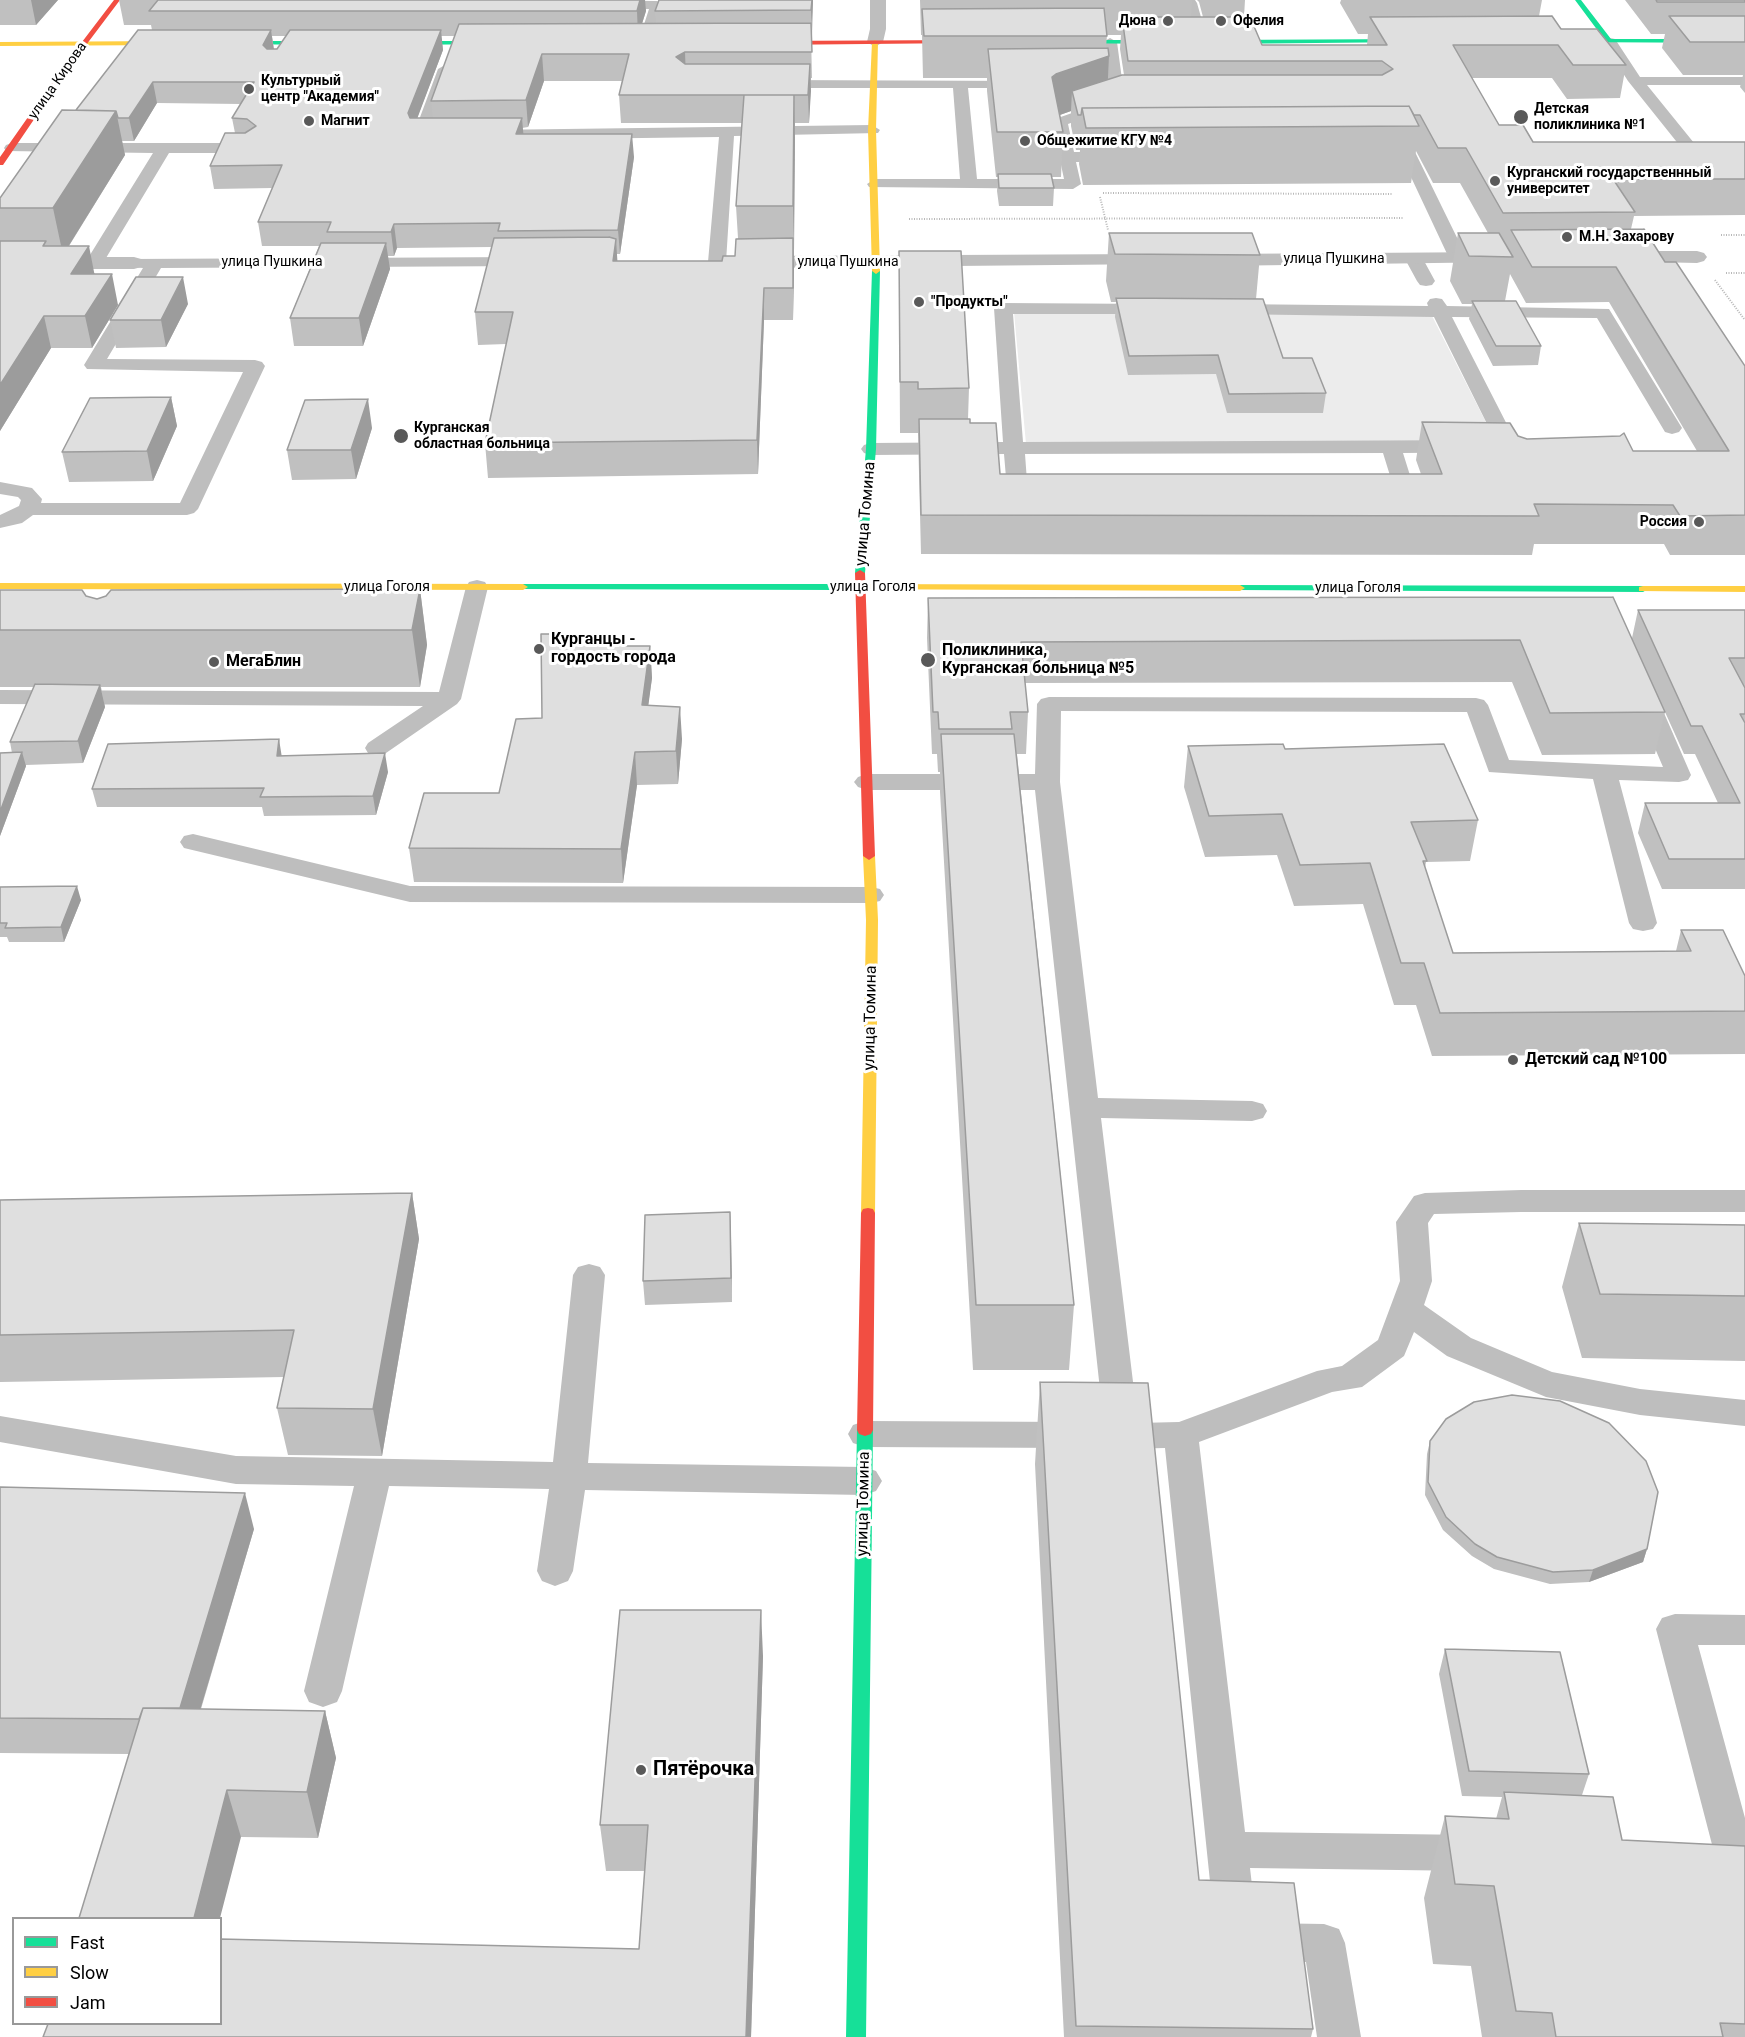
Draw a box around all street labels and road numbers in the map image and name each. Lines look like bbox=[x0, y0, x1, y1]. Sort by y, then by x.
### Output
street label: улица Кирова bbox=[25, 39, 91, 123]
street label: улица Пушкина bbox=[1283, 251, 1385, 267]
street label: улица Пушкина bbox=[221, 254, 323, 270]
street label: улица Пушкина bbox=[797, 254, 899, 270]
street label: улица Томина bbox=[852, 461, 880, 567]
street label: улица Гоголя bbox=[344, 579, 430, 595]
street label: улица Гоголя bbox=[830, 579, 916, 595]
street label: улица Гоголя bbox=[1315, 580, 1401, 596]
street label: улица Томина bbox=[860, 965, 882, 1071]
street label: улица Томина bbox=[853, 1451, 875, 1557]

